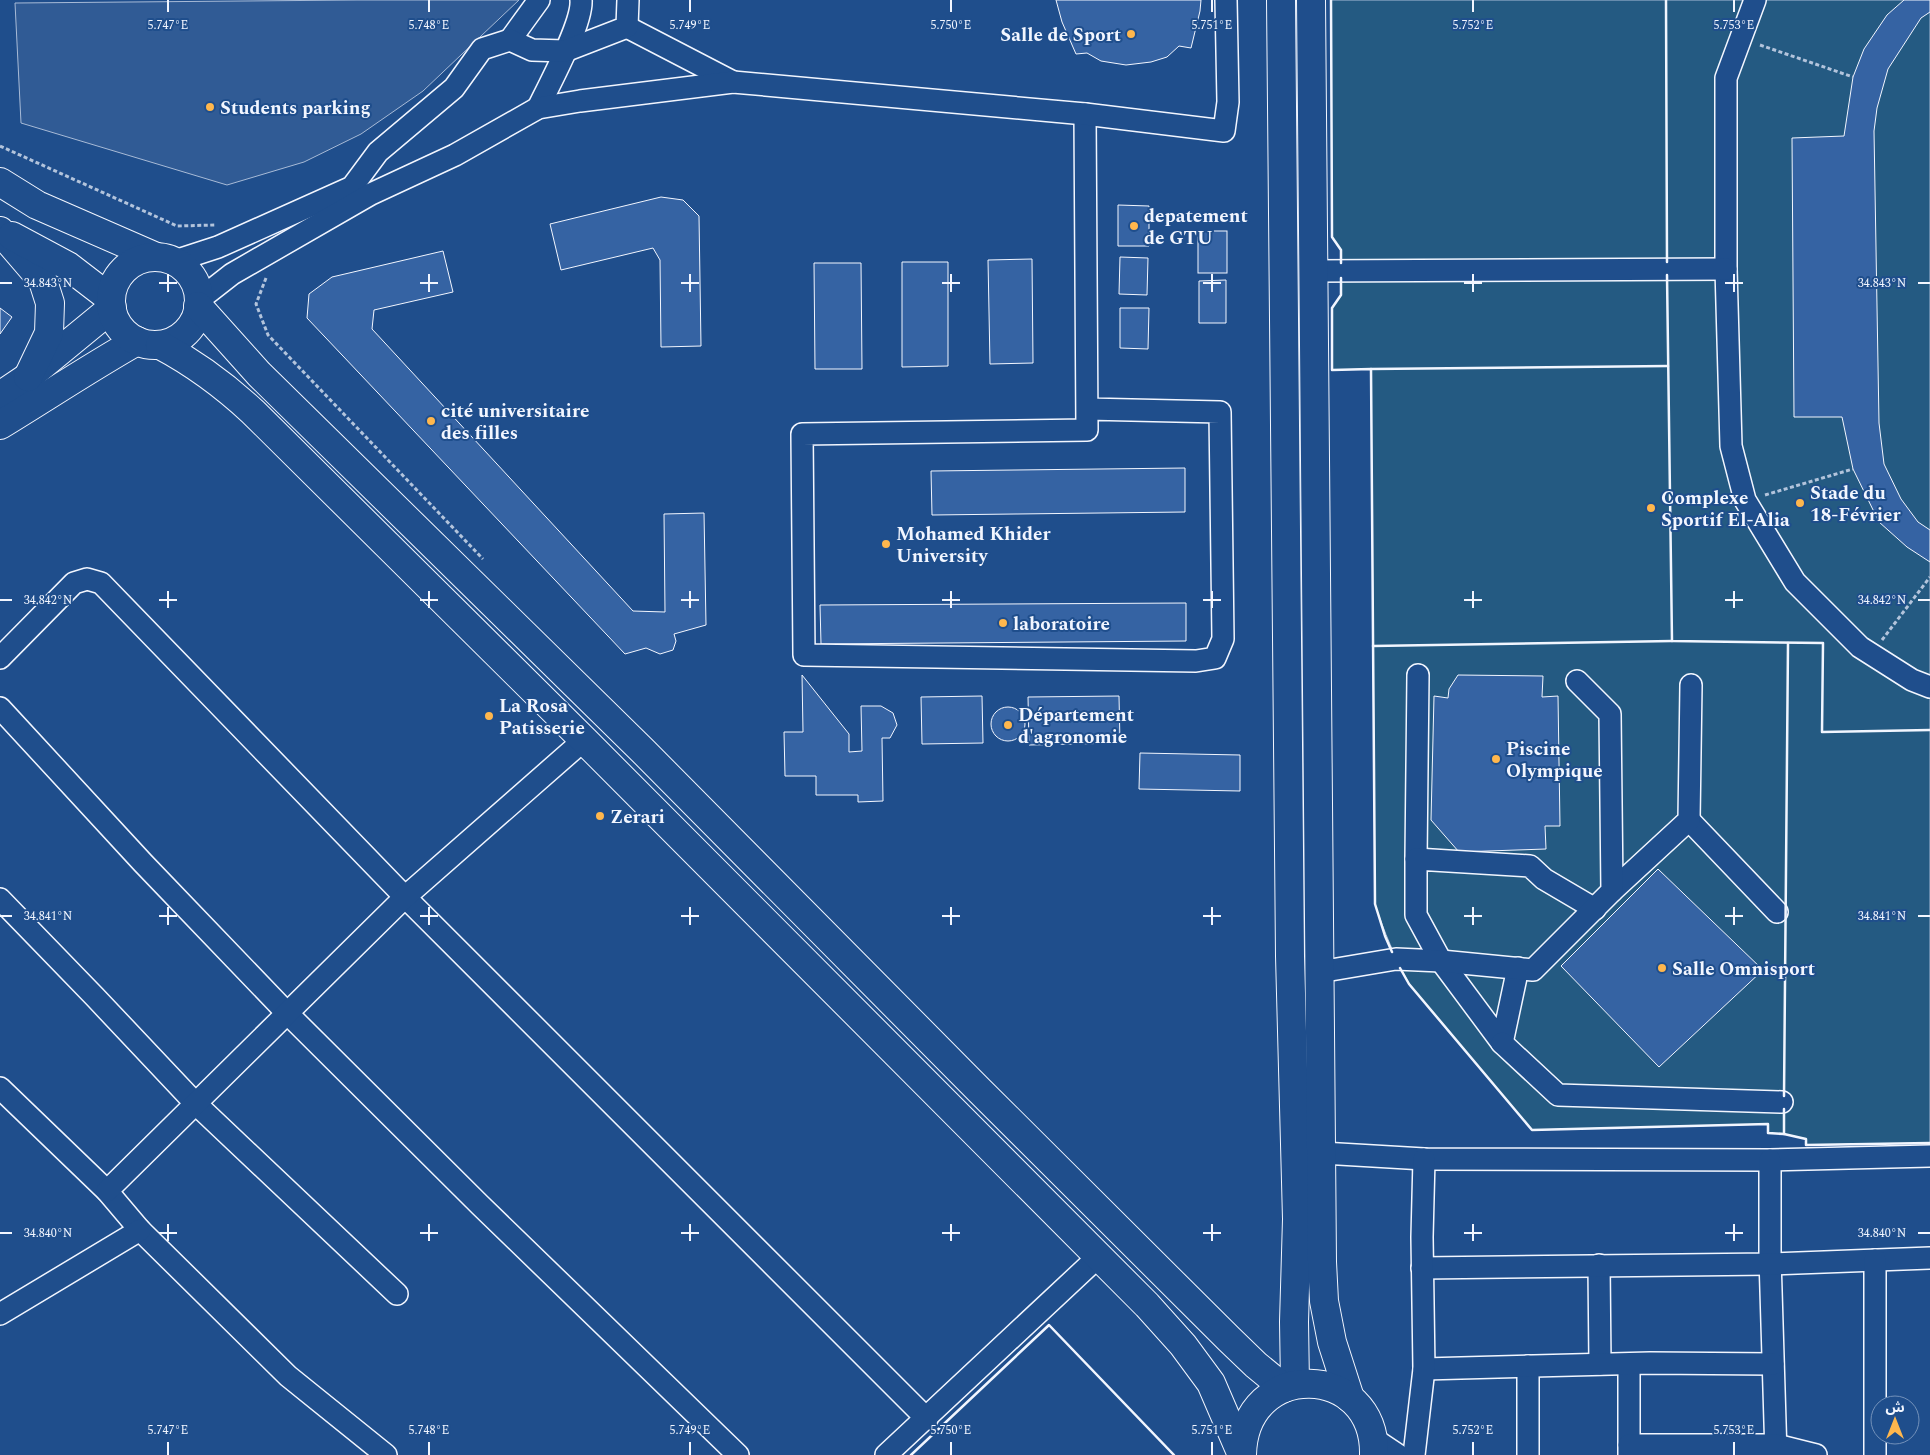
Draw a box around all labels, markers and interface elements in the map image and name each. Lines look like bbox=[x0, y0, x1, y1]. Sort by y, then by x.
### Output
text: 5.747°E bbox=[148, 16, 188, 35]
text: 5.748°E bbox=[409, 16, 449, 35]
text: 5.749°E bbox=[670, 16, 710, 35]
text: 5.750°E bbox=[931, 16, 971, 35]
text: 5.751°E bbox=[1192, 16, 1232, 35]
text: 5.752°E bbox=[1453, 16, 1493, 35]
text: 5.753°E bbox=[1714, 16, 1754, 35]
place label: Salle de Sport bbox=[1000, 21, 1121, 50]
marker: Salle de Sport bbox=[1125, 28, 1137, 40]
place label: Students parking bbox=[220, 94, 371, 123]
marker: Students parking bbox=[204, 101, 216, 113]
place label: depatement de GTU bbox=[1144, 202, 1248, 253]
marker: depatement de GTU bbox=[1128, 220, 1140, 232]
text: 34.843°N bbox=[24, 274, 72, 293]
text: 34.843°N bbox=[1858, 274, 1906, 293]
place label: cité universitaire des filles bbox=[441, 397, 589, 448]
marker: cité universitaire des filles bbox=[425, 415, 437, 427]
place label: Stade du 18-Février bbox=[1810, 479, 1901, 530]
place label: Complexe Sportif El-Alia bbox=[1661, 484, 1790, 535]
marker: Stade du 18-Février bbox=[1794, 497, 1806, 509]
marker: Complexe Sportif El-Alia bbox=[1645, 502, 1657, 514]
place label: Mohamed Khider University bbox=[896, 520, 1051, 571]
marker: Mohamed Khider University bbox=[880, 538, 892, 550]
text: 34.842°N bbox=[24, 591, 72, 610]
text: 34.842°N bbox=[1858, 591, 1906, 610]
place label: laboratoire bbox=[1013, 610, 1110, 639]
marker: laboratoire bbox=[997, 617, 1009, 629]
place label: La Rosa Patisserie bbox=[499, 692, 585, 743]
place label: Département d'agronomie bbox=[1018, 701, 1134, 752]
marker: La Rosa Patisserie bbox=[483, 710, 495, 722]
marker: Département d'agronomie bbox=[1002, 719, 1014, 731]
place label: Piscine Olympique bbox=[1506, 735, 1603, 786]
marker: Piscine Olympique bbox=[1490, 753, 1502, 765]
place label: Zerari bbox=[610, 803, 665, 832]
marker: Zerari bbox=[594, 810, 606, 822]
text: 34.841°N bbox=[24, 907, 72, 926]
text: 34.841°N bbox=[1858, 907, 1906, 926]
place label: Salle Omnisport bbox=[1672, 955, 1815, 984]
marker: Salle Omnisport bbox=[1656, 962, 1668, 974]
text: 34.840°N bbox=[24, 1224, 72, 1243]
text: 34.840°N bbox=[1858, 1224, 1906, 1243]
north arrow bbox=[1870, 1395, 1920, 1445]
text: ش bbox=[1885, 1397, 1905, 1418]
text: 5.747°E bbox=[148, 1421, 188, 1440]
text: 5.748°E bbox=[409, 1421, 449, 1440]
text: 5.749°E bbox=[670, 1421, 710, 1440]
text: 5.750°E bbox=[931, 1421, 971, 1440]
text: 5.751°E bbox=[1192, 1421, 1232, 1440]
text: 5.752°E bbox=[1453, 1421, 1493, 1440]
text: 5.753°E bbox=[1714, 1421, 1754, 1440]

